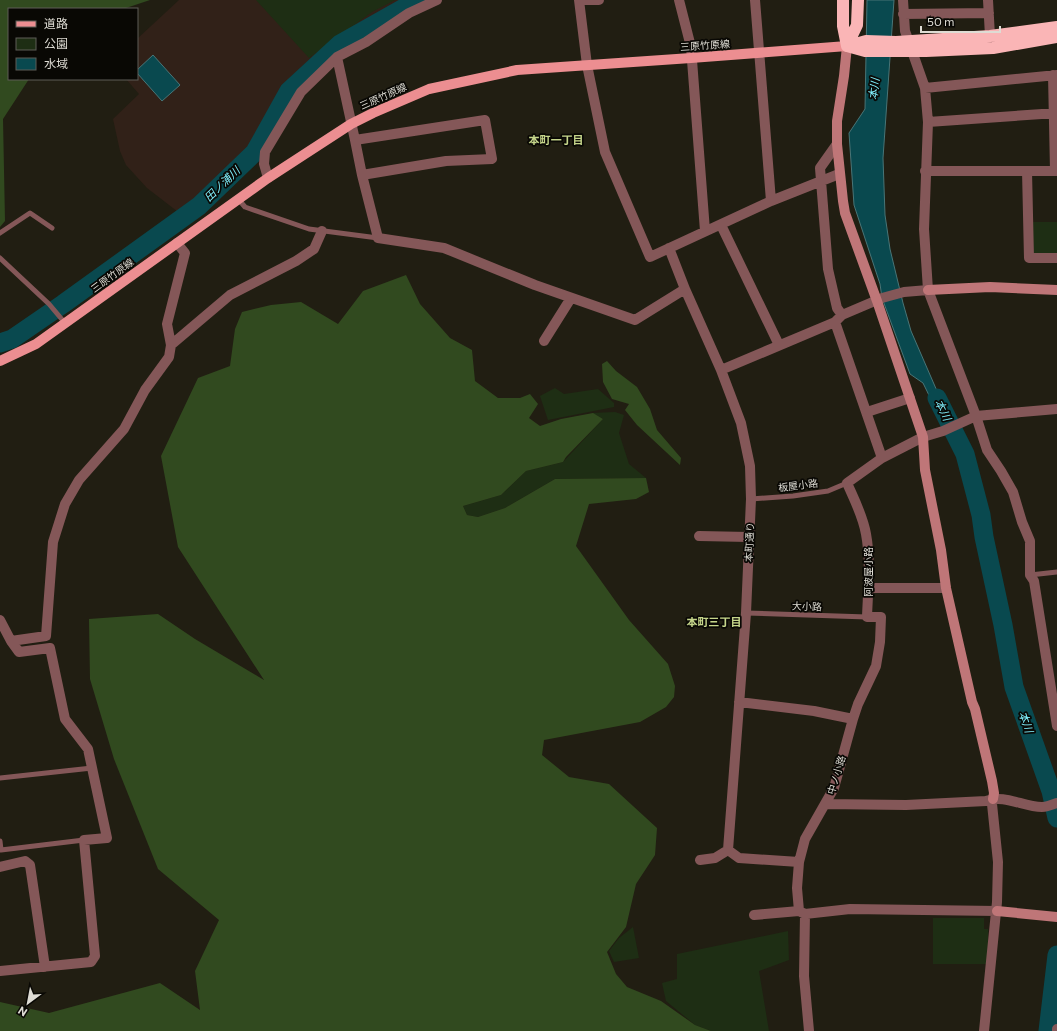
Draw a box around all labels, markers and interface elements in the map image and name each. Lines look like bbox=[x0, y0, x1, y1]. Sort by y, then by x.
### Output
legend bbox=[8, 8, 138, 80]
scale bar bbox=[921, 8, 1000, 34]
text: 50 m bbox=[927, 14, 955, 28]
text: 道路 bbox=[44, 16, 68, 30]
text: 公園 bbox=[44, 36, 68, 50]
street label: 三原竹原線 bbox=[680, 37, 730, 53]
text: 水域 bbox=[44, 56, 68, 70]
water label: 本川 bbox=[866, 76, 881, 101]
street label: 三原竹原線 bbox=[358, 80, 408, 112]
district label: 本町一丁目 bbox=[529, 133, 584, 146]
water label: 田ノ浦川 bbox=[201, 163, 243, 204]
street label: 三原竹原線 bbox=[88, 255, 136, 295]
water label: 本川 bbox=[933, 397, 955, 423]
street label: 板屋小路 bbox=[777, 477, 819, 493]
street label: 本町通り bbox=[742, 522, 756, 562]
street label: 阿波屋小路 bbox=[862, 547, 874, 597]
street label: 大小路 bbox=[792, 599, 822, 613]
district label: 本町三丁目 bbox=[687, 615, 742, 628]
water label: 本川 bbox=[1017, 709, 1037, 735]
street label: 中ノ小路 bbox=[824, 754, 848, 796]
north arrow bbox=[8, 983, 48, 1023]
text: N bbox=[15, 1004, 29, 1020]

